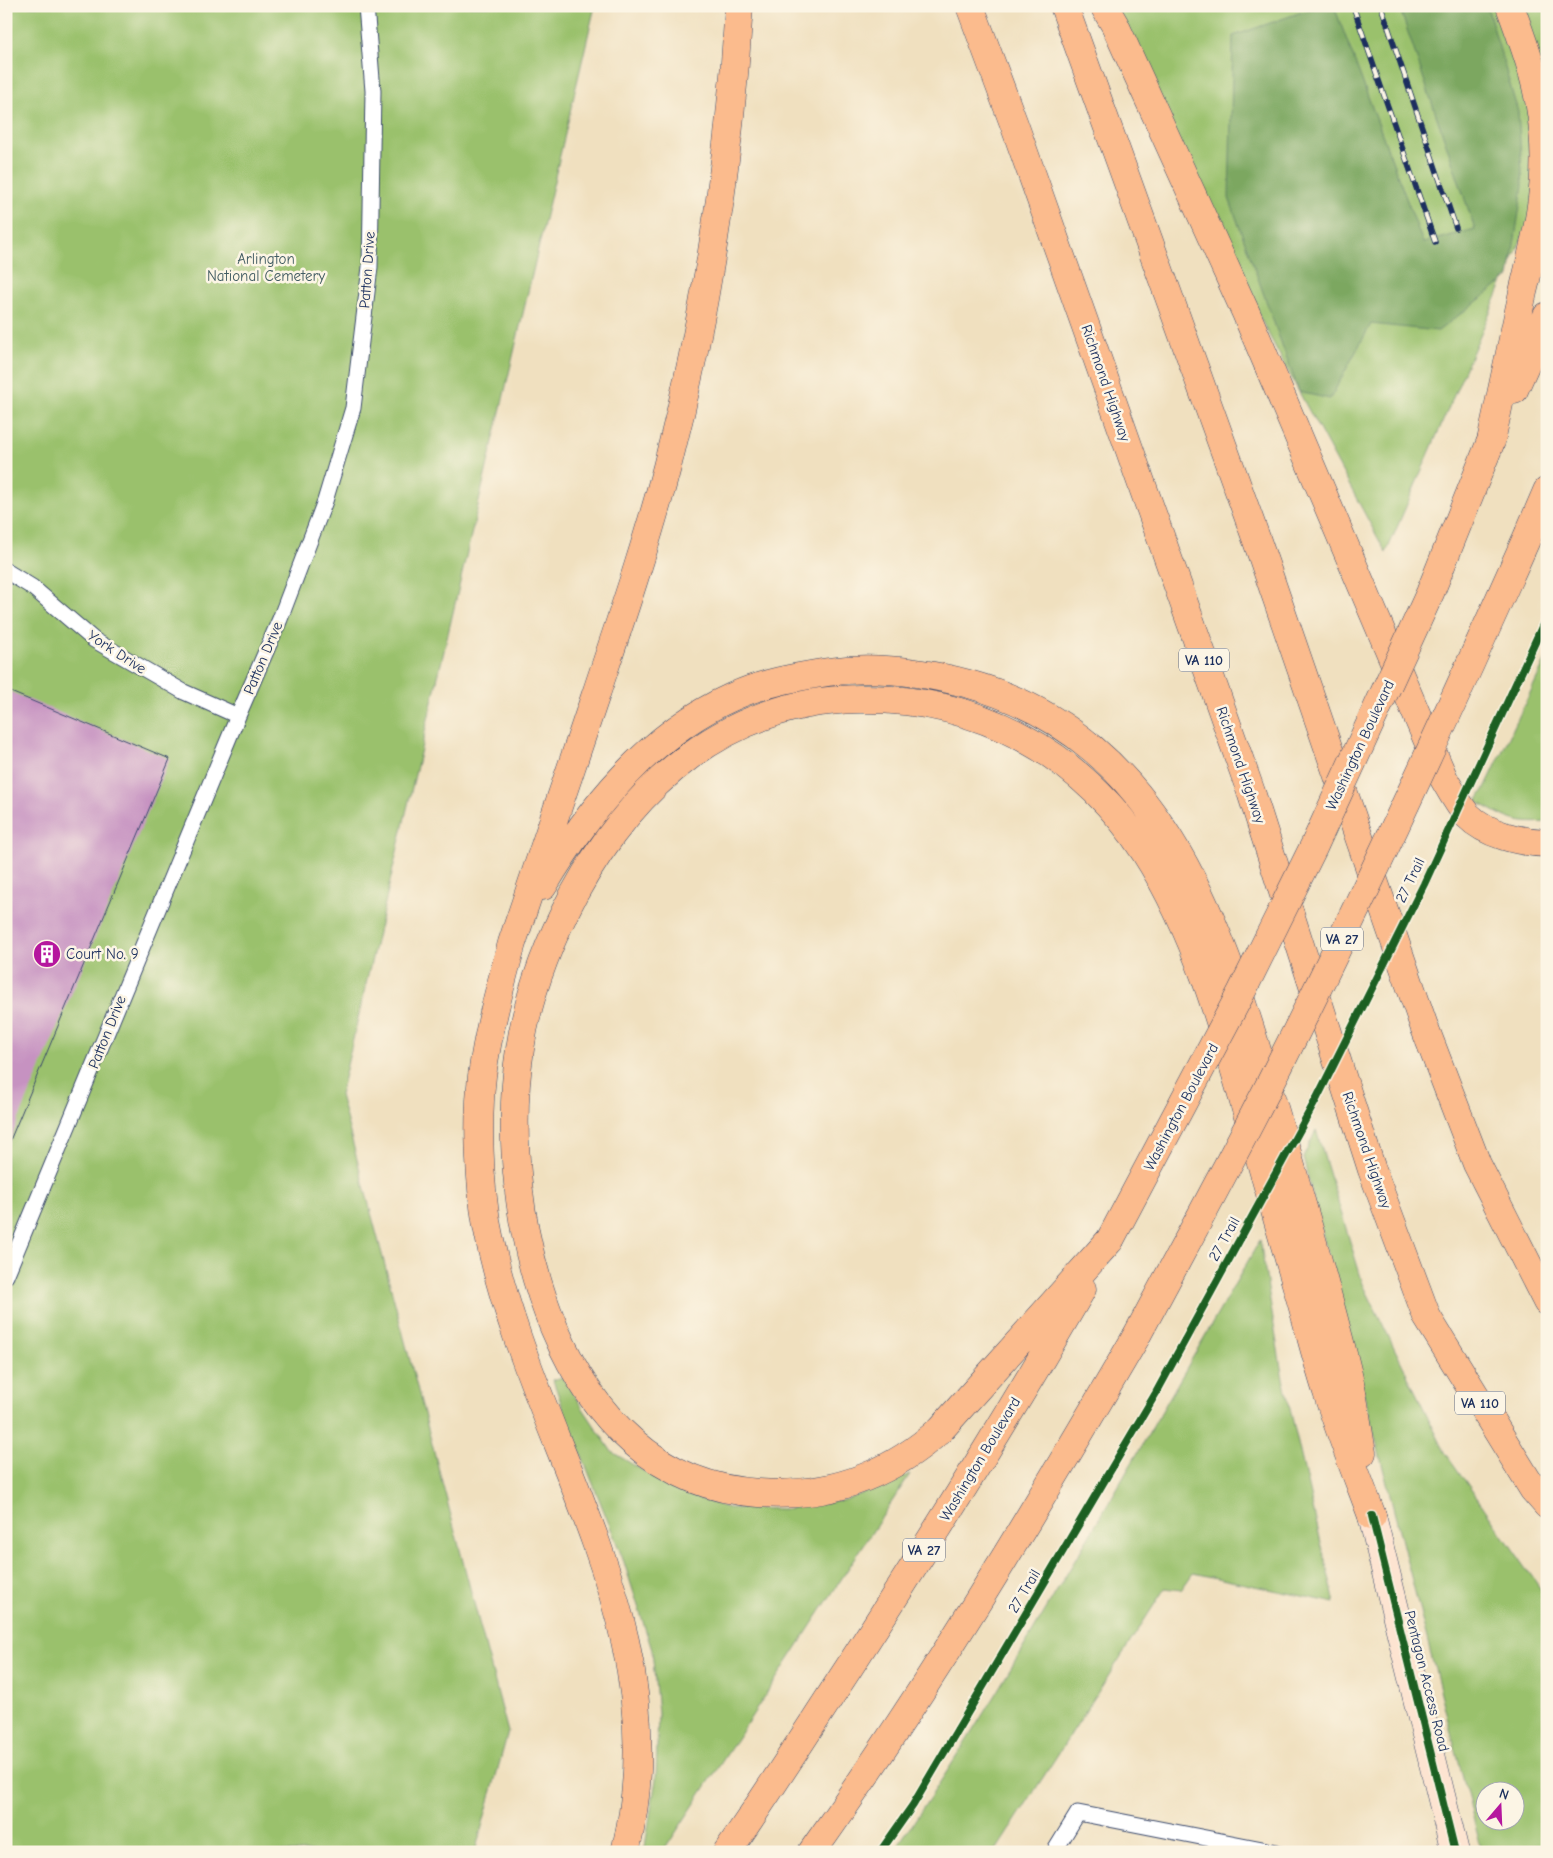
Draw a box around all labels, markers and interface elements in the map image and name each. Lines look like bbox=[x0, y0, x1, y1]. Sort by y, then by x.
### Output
street label: Patton Drive bbox=[355, 230, 379, 309]
park label: Arlington National Cemetery bbox=[207, 250, 325, 285]
street label: Richmond Highway bbox=[1078, 322, 1135, 444]
street label: Patton Drive bbox=[240, 619, 287, 697]
street label: York Drive bbox=[84, 626, 150, 678]
road number: VA 110 bbox=[1179, 648, 1229, 672]
street label: Washington Boulevard bbox=[1322, 677, 1398, 813]
street label: Richmond Highway bbox=[1213, 704, 1270, 826]
street label: 27 Trail bbox=[1391, 855, 1429, 905]
road number: VA 27 bbox=[1321, 928, 1363, 951]
building icon: Court No. 9 bbox=[32, 939, 62, 969]
place label: Court No. 9 bbox=[66, 945, 139, 963]
street label: Patton Drive bbox=[84, 992, 130, 1071]
street label: Washington Boulevard bbox=[1140, 1040, 1222, 1174]
street label: Richmond Highway bbox=[1339, 1089, 1396, 1211]
street label: 27 Trail bbox=[1205, 1214, 1243, 1264]
road number: VA 110 bbox=[1455, 1392, 1505, 1415]
street label: Washington Boulevard bbox=[936, 1394, 1024, 1524]
road number: VA 27 bbox=[903, 1538, 945, 1562]
street label: 27 Trail bbox=[1004, 1566, 1044, 1616]
street label: Pentagon Access Road bbox=[1401, 1609, 1453, 1753]
north arrow bbox=[1476, 1780, 1526, 1830]
text: N bbox=[1497, 1785, 1511, 1804]

